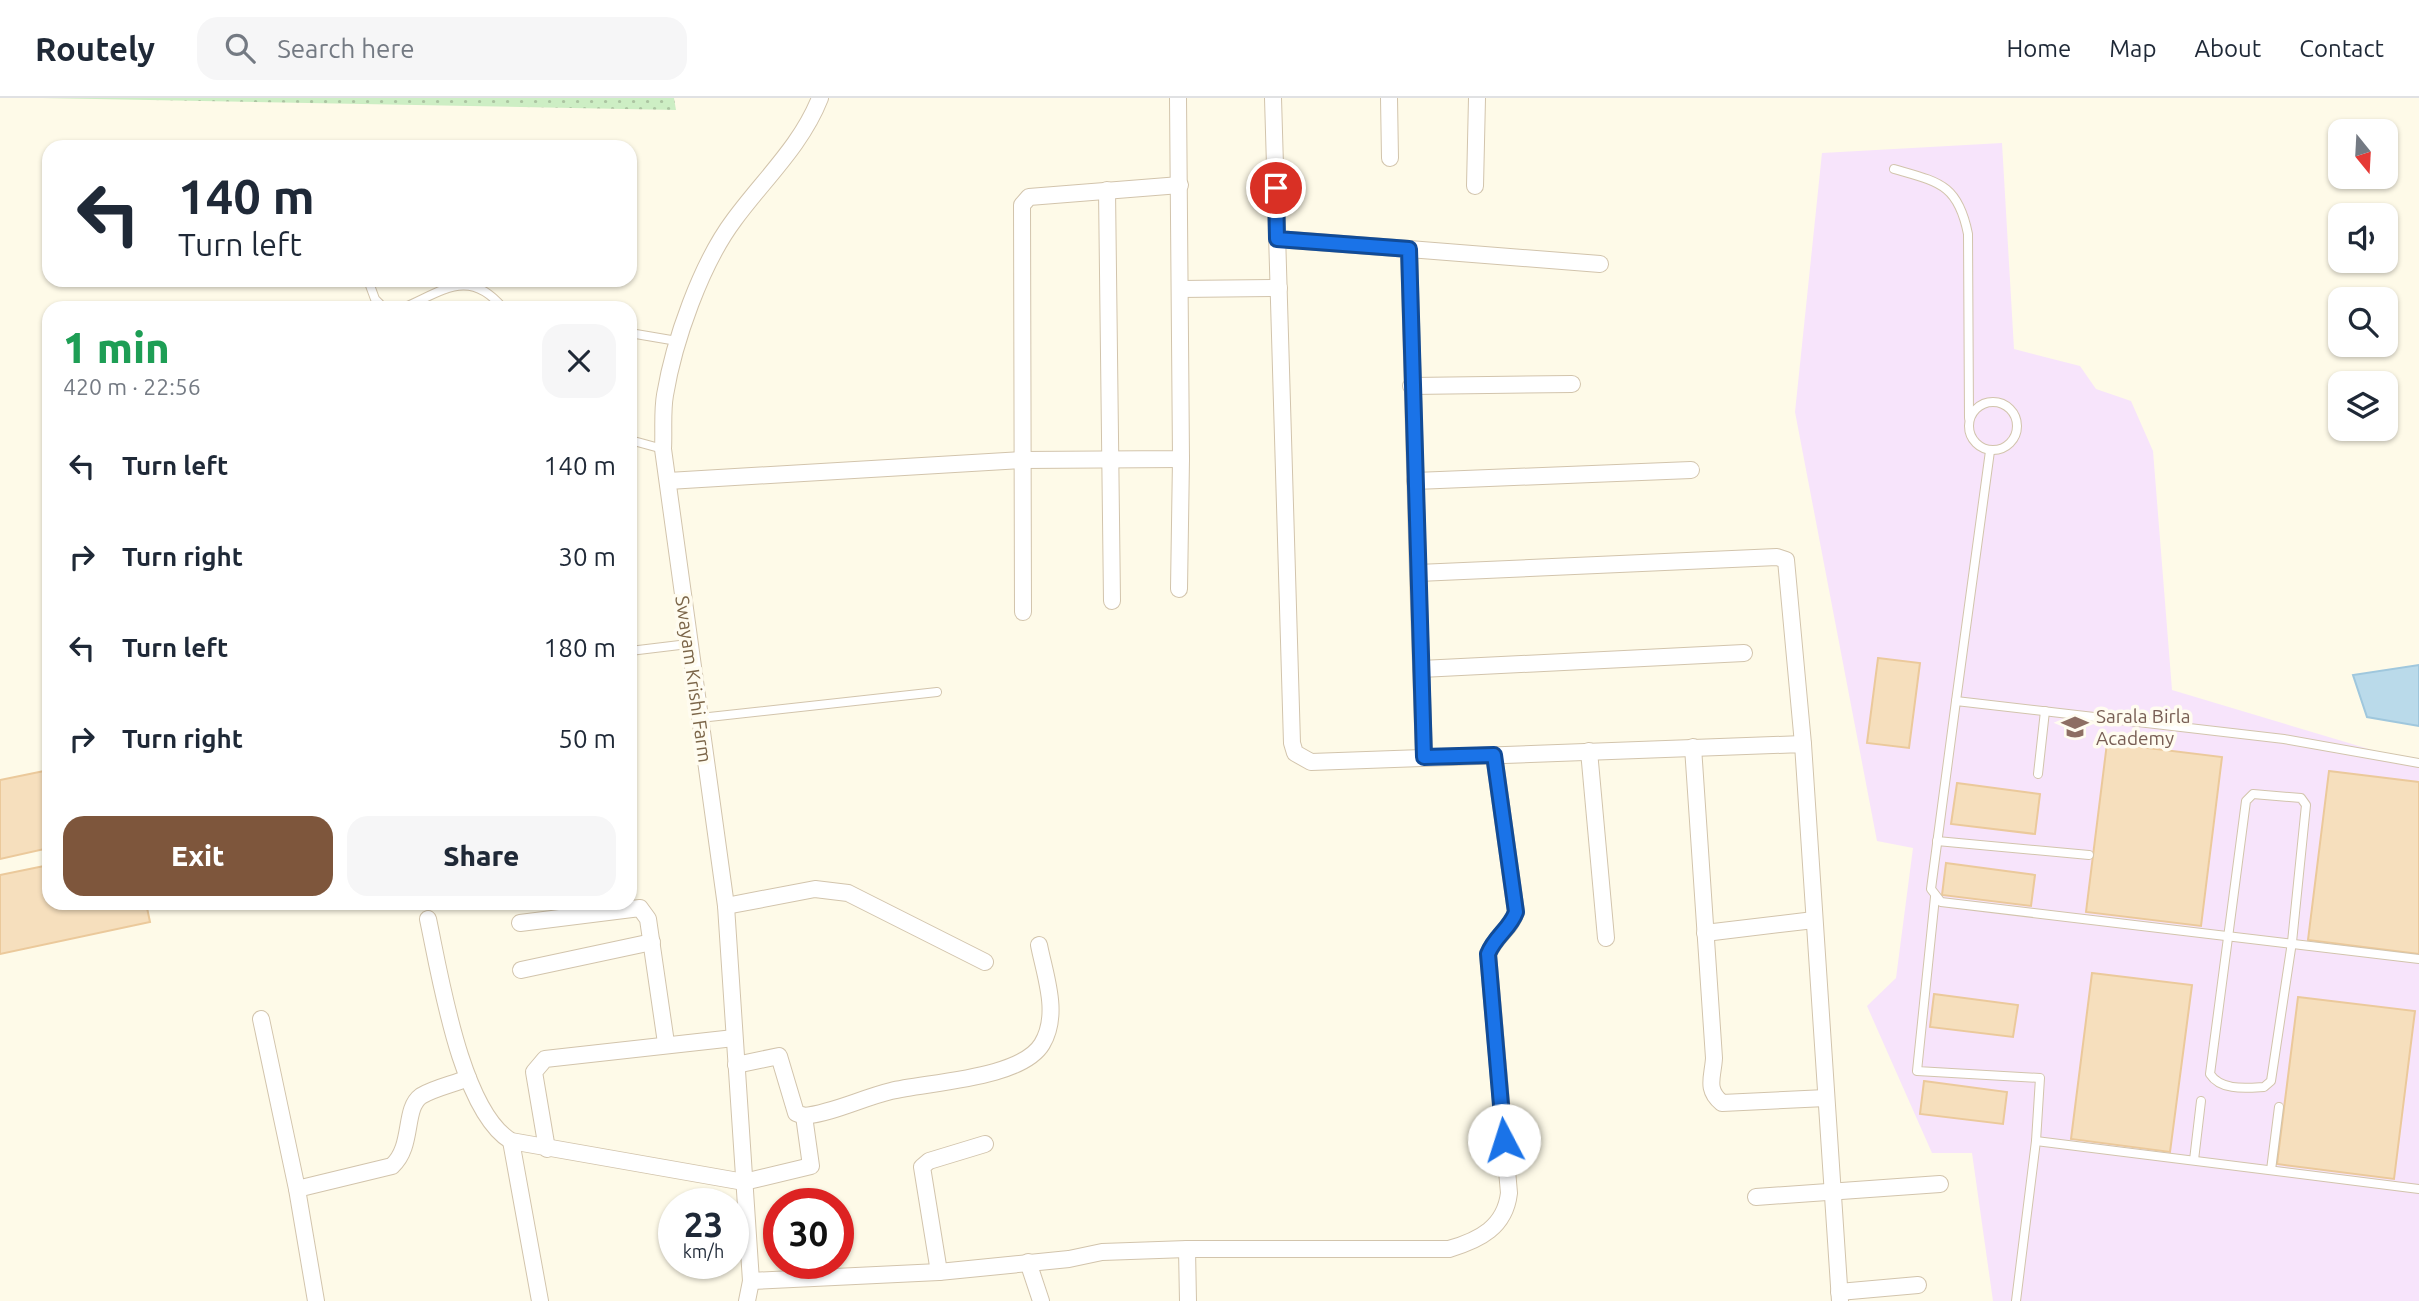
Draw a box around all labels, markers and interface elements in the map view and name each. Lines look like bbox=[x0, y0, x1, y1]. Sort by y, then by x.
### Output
search box bbox=[197, 17, 687, 80]
icon: search bbox=[221, 29, 259, 67]
text: Routely bbox=[35, 30, 155, 67]
text: Search here bbox=[277, 34, 415, 63]
text: Home bbox=[2006, 35, 2071, 62]
text: Map bbox=[2109, 35, 2156, 62]
text: About bbox=[2194, 35, 2261, 62]
text: Contact bbox=[2299, 35, 2384, 62]
north arrow bbox=[2328, 119, 2398, 189]
map controls bbox=[2328, 119, 2398, 441]
pin bbox=[1246, 158, 1306, 218]
icon: left bbox=[63, 168, 154, 259]
text: 140 m bbox=[178, 168, 315, 223]
icon: arrive bbox=[1257, 169, 1295, 207]
button: sound bbox=[2328, 203, 2398, 273]
text: Turn left bbox=[178, 226, 302, 262]
button: search bbox=[2328, 287, 2398, 357]
text: 1 min bbox=[63, 324, 170, 371]
button: close bbox=[542, 324, 616, 398]
button: layers bbox=[2328, 371, 2398, 441]
text: 420 m · 22:56 bbox=[63, 374, 201, 399]
icon: left bbox=[63, 447, 101, 485]
text: Turn left bbox=[122, 451, 228, 480]
text: 140 m bbox=[544, 451, 616, 480]
icon: right bbox=[63, 538, 101, 576]
text: Turn right bbox=[122, 542, 243, 571]
text: 30 m bbox=[558, 542, 616, 571]
street label: Swayam Krishi Farm bbox=[671, 594, 717, 764]
icon: left bbox=[63, 629, 101, 667]
text: Turn left bbox=[122, 633, 228, 662]
text: 180 m bbox=[544, 633, 616, 662]
place label: Sarala Birla Academy bbox=[2096, 705, 2191, 749]
school or university icon: Sarala Birla Academy bbox=[2060, 712, 2090, 742]
icon: right bbox=[63, 720, 101, 758]
text: Turn right bbox=[122, 724, 243, 753]
text: 50 m bbox=[558, 724, 616, 753]
button: Exit bbox=[63, 816, 333, 896]
button: Share bbox=[347, 816, 616, 896]
position arrow bbox=[1467, 1103, 1541, 1177]
speed limit sign: 30 bbox=[763, 1188, 854, 1279]
text: 23 bbox=[684, 1204, 723, 1244]
text: km/h bbox=[683, 1241, 724, 1261]

